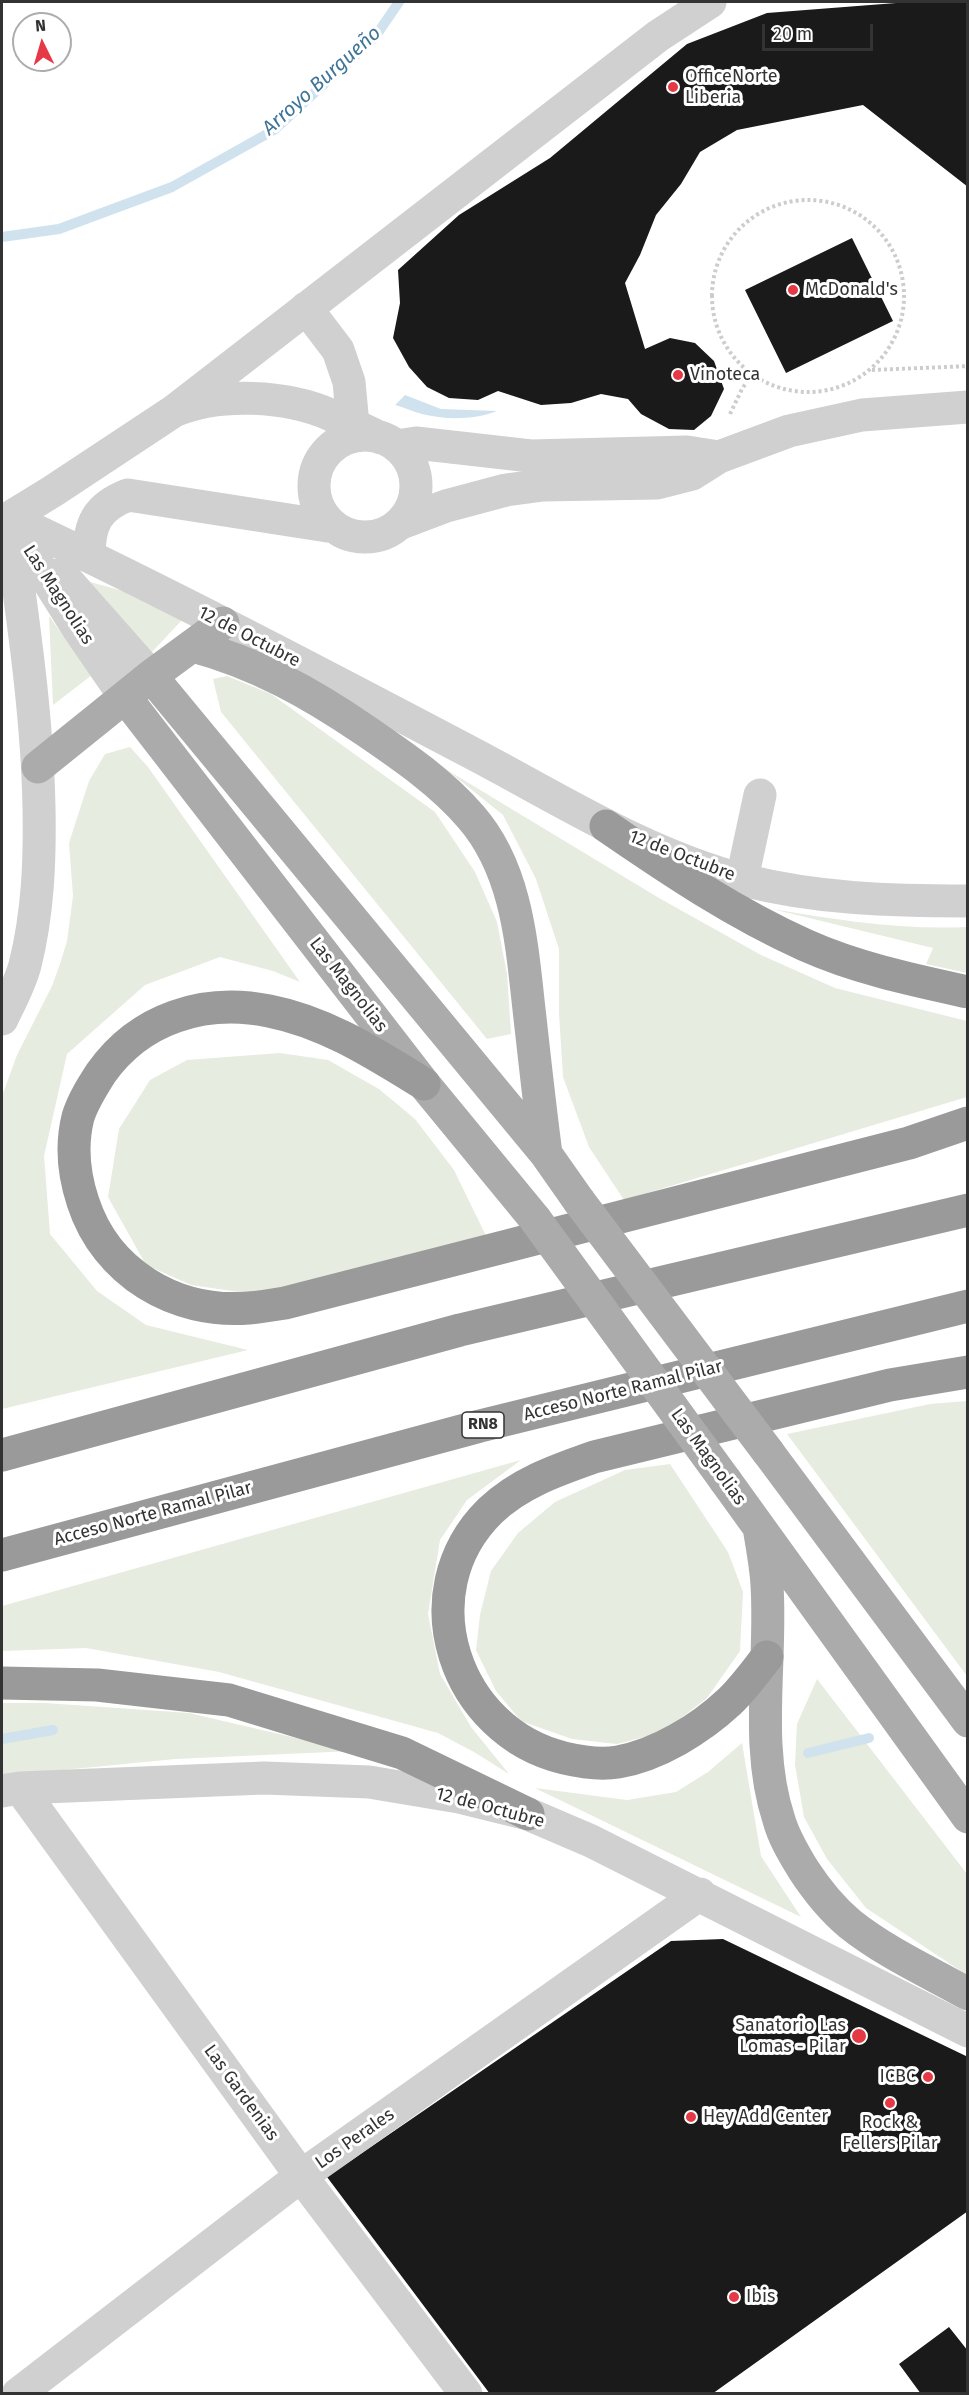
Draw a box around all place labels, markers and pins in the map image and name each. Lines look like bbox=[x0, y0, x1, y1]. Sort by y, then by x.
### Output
place label: OfficeNorte Liberia bbox=[685, 66, 778, 109]
marker: OfficeNorte Liberia bbox=[666, 80, 680, 94]
place label: McDonald's bbox=[805, 279, 898, 301]
marker: McDonald's bbox=[786, 283, 800, 297]
place label: Vinoteca bbox=[690, 364, 760, 386]
marker: Vinoteca bbox=[671, 368, 685, 382]
place label: Sanatorio Las Lomas - Pilar bbox=[735, 2015, 846, 2058]
marker: Sanatorio Las Lomas - Pilar bbox=[850, 2027, 868, 2045]
place label: ICBC bbox=[880, 2066, 916, 2088]
marker: ICBC bbox=[921, 2070, 935, 2084]
marker: Rock & Fellers Pilar bbox=[883, 2096, 897, 2110]
place label: Hey Add Center bbox=[703, 2106, 828, 2128]
marker: Hey Add Center bbox=[684, 2110, 698, 2124]
place label: Rock & Fellers Pilar bbox=[842, 2112, 938, 2154]
place label: Ibis bbox=[746, 2286, 775, 2308]
marker: Ibis bbox=[727, 2290, 741, 2304]

